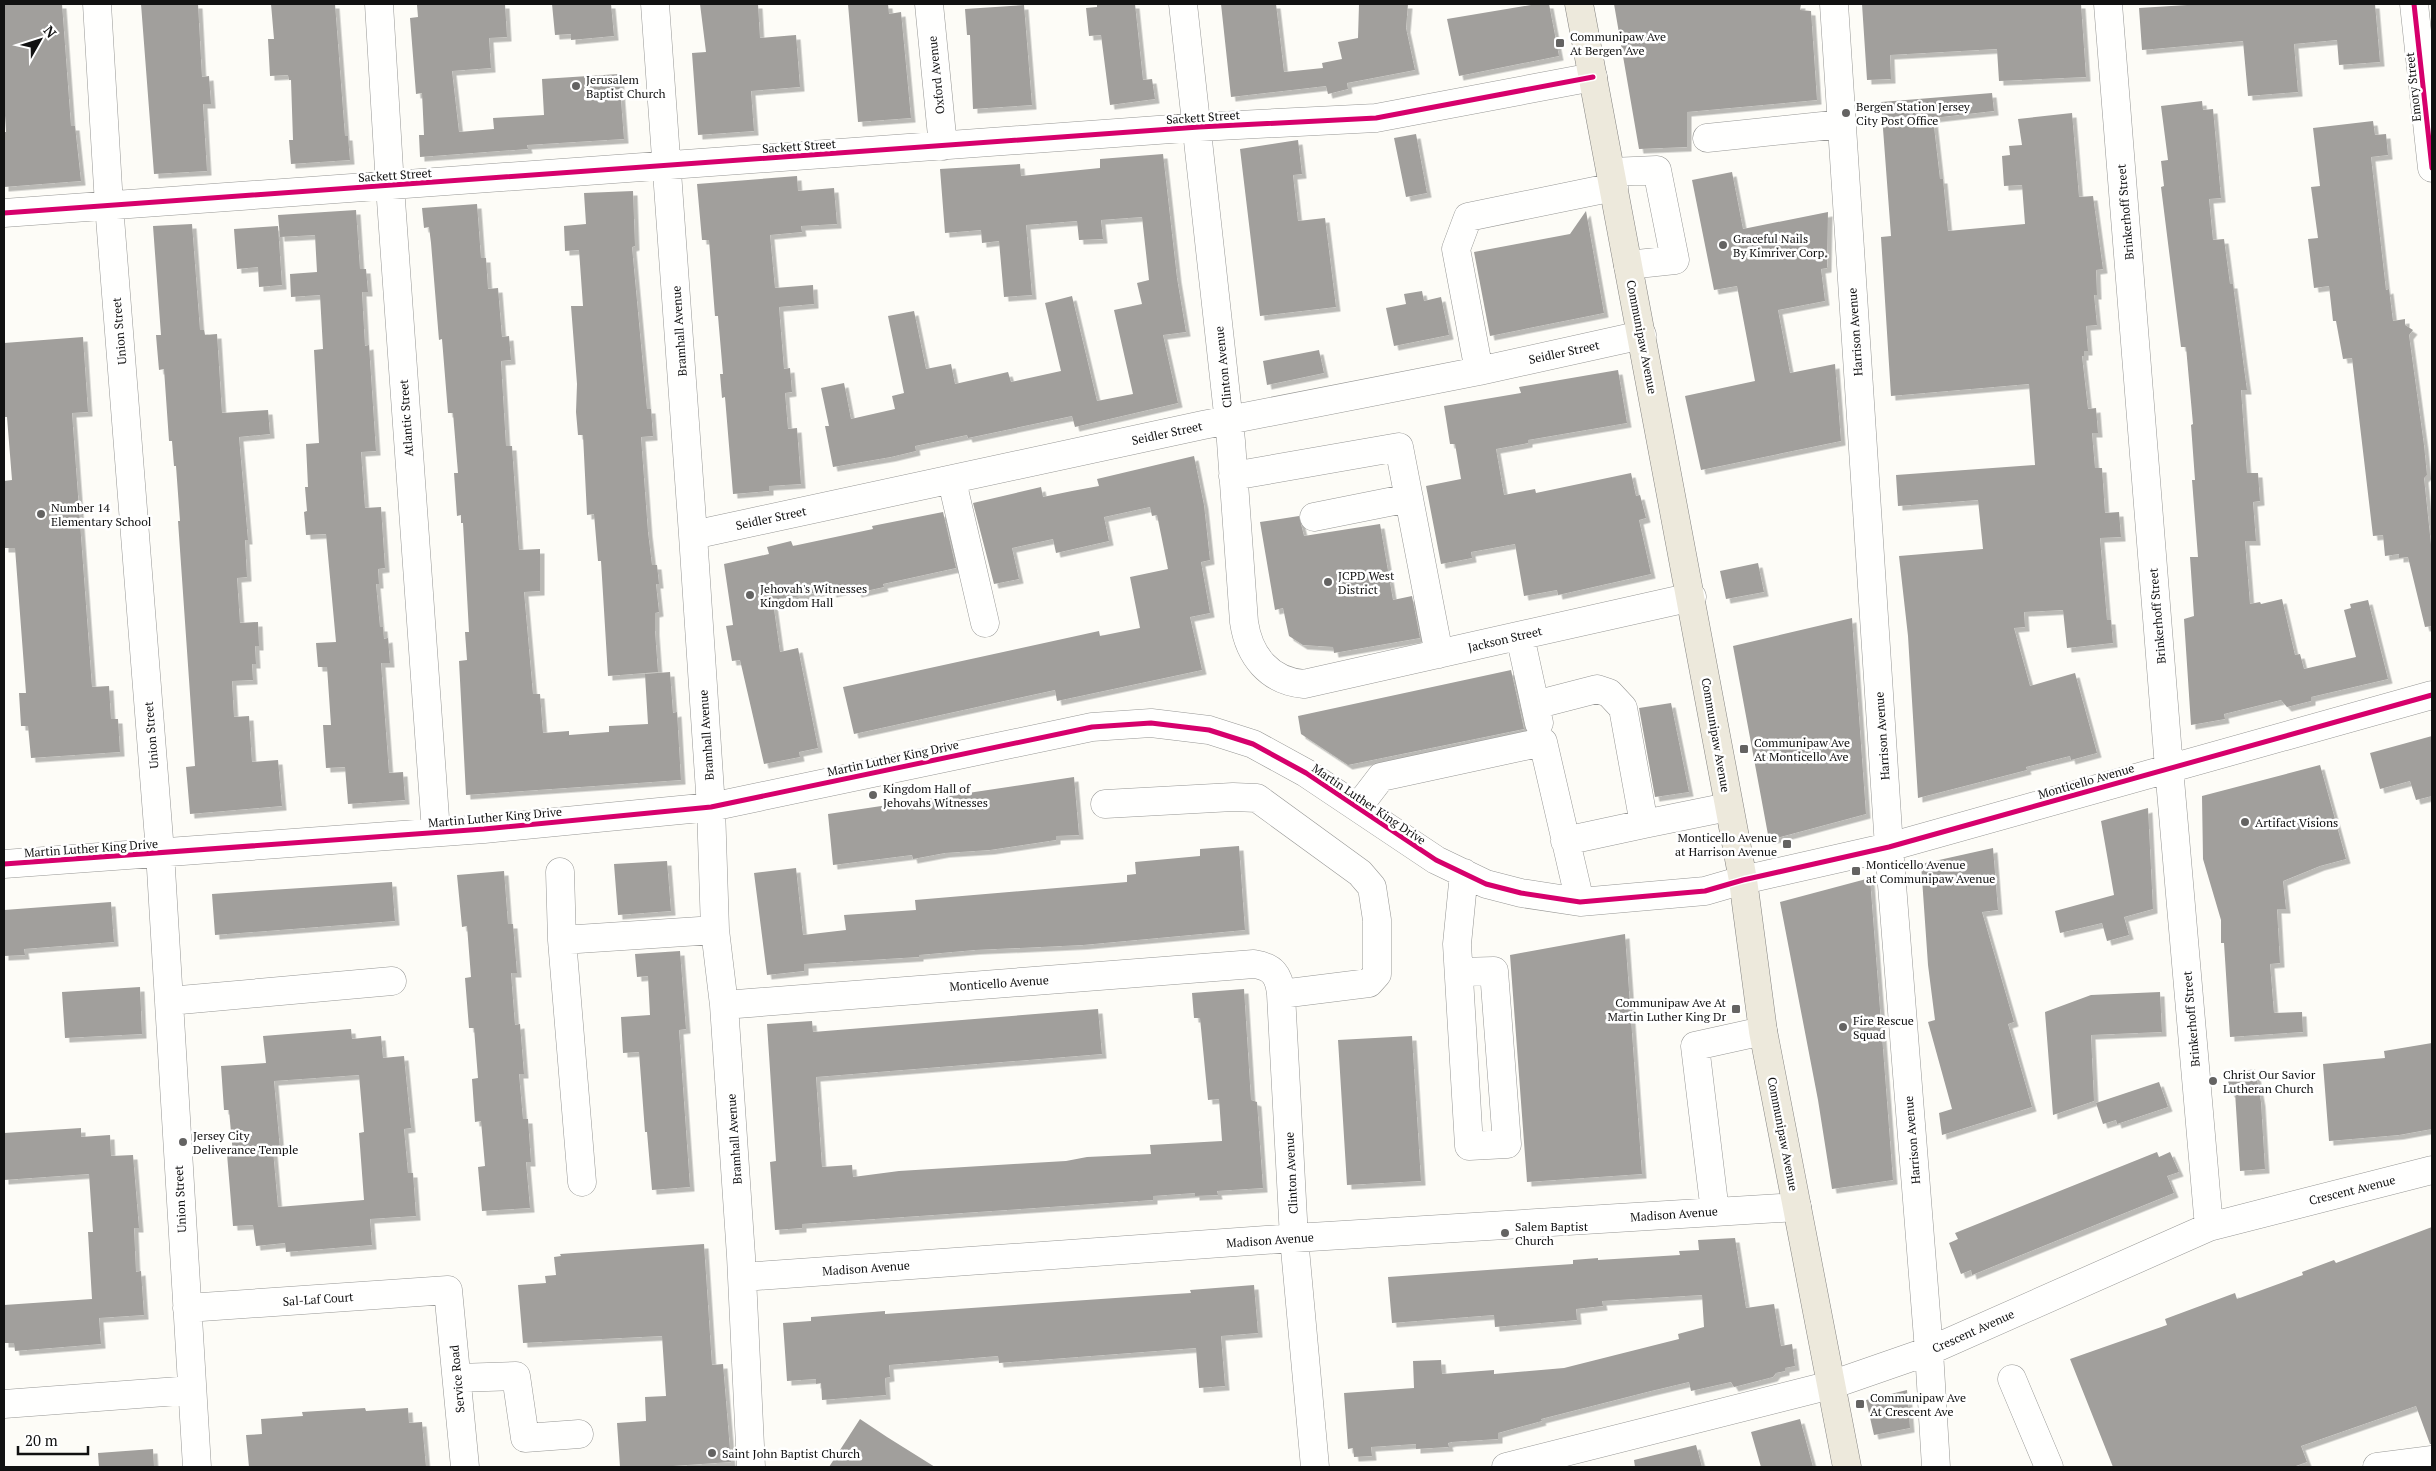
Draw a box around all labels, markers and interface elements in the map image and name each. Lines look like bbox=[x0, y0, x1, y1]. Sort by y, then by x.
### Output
north arrow bbox=[15, 15, 65, 65]
text: N bbox=[40, 21, 61, 42]
place label: Communipaw Ave At Bergen Ave bbox=[1570, 29, 1666, 58]
street label: Oxford Avenue bbox=[924, 35, 948, 115]
marker: Communipaw Ave At Bergen Ave bbox=[1554, 37, 1566, 49]
street label: Emory Street bbox=[2402, 51, 2424, 122]
place label: Jerusalem Baptist Church bbox=[586, 72, 666, 101]
marker: Jerusalem Baptist Church bbox=[570, 80, 582, 92]
place label: Bergen Station Jersey City Post Office bbox=[1856, 99, 1971, 128]
street label: Sackett Street bbox=[1166, 107, 1241, 127]
marker: Bergen Station Jersey City Post Office bbox=[1840, 107, 1852, 119]
street label: Sackett Street bbox=[762, 136, 837, 156]
street label: Brinkerhoff Street bbox=[2113, 163, 2137, 261]
street label: Sackett Street bbox=[358, 165, 433, 185]
place label: Graceful Nails By Kimriver Corp. bbox=[1733, 231, 1828, 260]
marker: Graceful Nails By Kimriver Corp. bbox=[1717, 239, 1729, 251]
street label: Communipaw Avenue bbox=[1624, 279, 1660, 395]
street label: Bramhall Avenue bbox=[668, 285, 690, 377]
street label: Harrison Avenue bbox=[1844, 287, 1866, 377]
street label: Union Street bbox=[109, 296, 129, 365]
street label: Clinton Avenue bbox=[1211, 325, 1235, 409]
street label: Seidler Street bbox=[1527, 337, 1601, 367]
street label: Atlantic Street bbox=[396, 378, 416, 457]
street label: Seidler Street bbox=[1130, 418, 1204, 448]
place label: Number 14 Elementary School bbox=[51, 500, 152, 529]
street label: Seidler Street bbox=[734, 503, 808, 533]
marker: Number 14 Elementary School bbox=[35, 508, 47, 520]
street label: Brinkerhoff Street bbox=[2145, 567, 2169, 665]
place label: JCPD West District bbox=[1338, 568, 1395, 597]
marker: JCPD West District bbox=[1322, 576, 1334, 588]
place label: Jehovah's Witnesses Kingdom Hall bbox=[760, 581, 867, 610]
marker: Jehovah's Witnesses Kingdom Hall bbox=[744, 589, 756, 601]
street label: Jackson Street bbox=[1466, 623, 1544, 655]
street label: Communipaw Avenue bbox=[1699, 677, 1733, 793]
street label: Bramhall Avenue bbox=[695, 689, 717, 781]
street label: Harrison Avenue bbox=[1871, 691, 1893, 781]
street label: Union Street bbox=[141, 700, 161, 769]
place label: Communipaw Ave At Monticello Ave bbox=[1754, 735, 1850, 764]
street label: Martin Luther King Drive bbox=[826, 737, 960, 779]
marker: Communipaw Ave At Monticello Ave bbox=[1738, 743, 1750, 755]
street label: Martin Luther King Drive bbox=[1309, 760, 1429, 848]
street label: Monticello Avenue bbox=[2036, 760, 2136, 802]
place label: Kingdom Hall of Jehovahs Witnesses bbox=[883, 781, 988, 810]
marker: Kingdom Hall of Jehovahs Witnesses bbox=[867, 789, 879, 801]
street label: Martin Luther King Drive bbox=[428, 804, 562, 830]
place label: Artifact Visions bbox=[2255, 815, 2338, 830]
marker: Artifact Visions bbox=[2239, 816, 2251, 828]
place label: Monticello Avenue at Harrison Avenue bbox=[1675, 830, 1777, 859]
street label: Martin Luther King Drive bbox=[24, 836, 158, 860]
marker: Monticello Avenue at Harrison Avenue bbox=[1781, 838, 1793, 850]
place label: Monticello Avenue at Communipaw Avenue bbox=[1866, 857, 1995, 886]
marker: Monticello Avenue at Communipaw Avenue bbox=[1850, 865, 1862, 877]
street label: Brinkerhoff Street bbox=[2179, 970, 2203, 1068]
street label: Monticello Avenue bbox=[949, 972, 1049, 994]
place label: Communipaw Ave At Martin Luther King Dr bbox=[1607, 995, 1727, 1024]
marker: Communipaw Ave At Martin Luther King Dr bbox=[1730, 1003, 1742, 1015]
place label: Fire Rescue Squad bbox=[1853, 1013, 1914, 1042]
marker: Fire Rescue Squad bbox=[1837, 1021, 1849, 1033]
place label: Christ Our Savior Lutheran Church bbox=[2223, 1067, 2316, 1096]
marker: Christ Our Savior Lutheran Church bbox=[2207, 1075, 2219, 1087]
street label: Communipaw Avenue bbox=[1765, 1076, 1801, 1192]
street label: Bramhall Avenue bbox=[723, 1093, 745, 1185]
street label: Harrison Avenue bbox=[1901, 1095, 1923, 1185]
place label: Jersey City Deliverance Temple bbox=[193, 1128, 298, 1157]
street label: Clinton Avenue bbox=[1281, 1132, 1301, 1214]
marker: Jersey City Deliverance Temple bbox=[177, 1136, 189, 1148]
street label: Union Street bbox=[171, 1164, 189, 1233]
street label: Crescent Avenue bbox=[2307, 1172, 2397, 1208]
street label: Madison Avenue bbox=[1630, 1203, 1718, 1225]
place label: Salem Baptist Church bbox=[1515, 1219, 1589, 1248]
marker: Salem Baptist Church bbox=[1499, 1227, 1511, 1239]
street label: Madison Avenue bbox=[1226, 1229, 1314, 1251]
street label: Madison Avenue bbox=[822, 1257, 910, 1279]
street label: Sal-Laf Court bbox=[282, 1289, 354, 1309]
street label: Crescent Avenue bbox=[1930, 1306, 2016, 1356]
street label: Service Road bbox=[447, 1344, 467, 1414]
place label: Communipaw Ave At Crescent Ave bbox=[1870, 1390, 1966, 1419]
marker: Communipaw Ave At Crescent Ave bbox=[1854, 1398, 1866, 1410]
scale bar bbox=[18, 1424, 88, 1456]
text: 20 m bbox=[25, 1430, 58, 1450]
place label: Saint John Baptist Church bbox=[722, 1446, 860, 1461]
marker: Saint John Baptist Church bbox=[706, 1447, 718, 1459]

